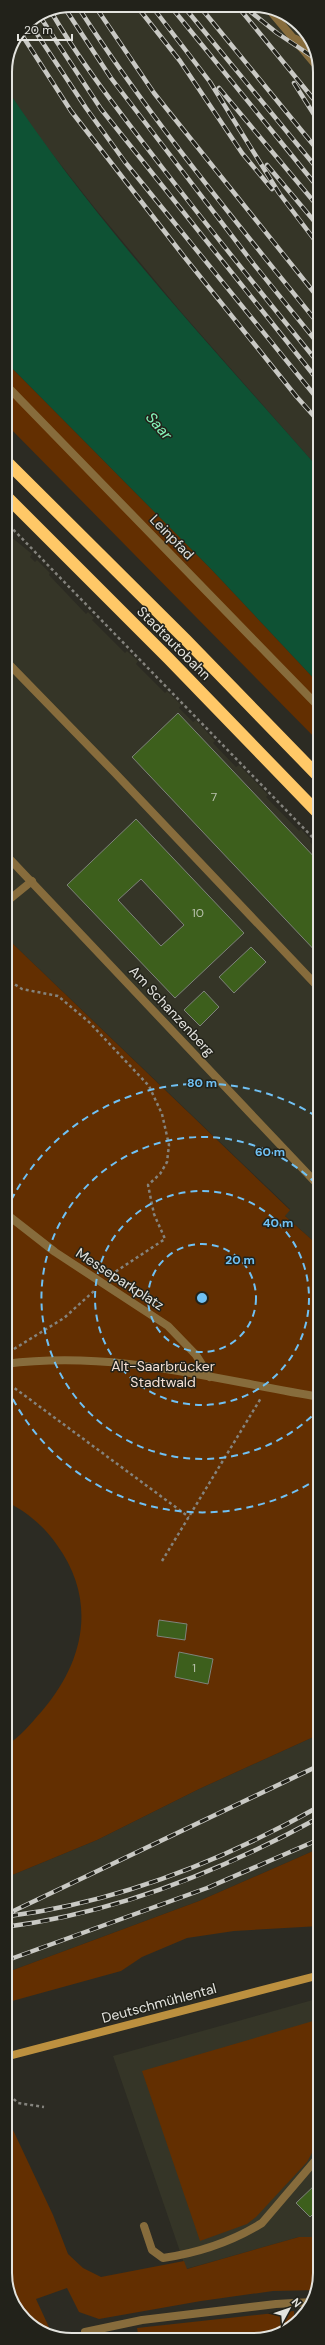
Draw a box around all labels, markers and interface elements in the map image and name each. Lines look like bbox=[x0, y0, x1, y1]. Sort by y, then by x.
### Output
scale bar bbox=[18, 16, 72, 42]
text: 20 m bbox=[24, 22, 53, 38]
water label: Saar bbox=[141, 408, 177, 445]
street label: Leinpfad bbox=[146, 511, 198, 563]
street label: Stadtautobahn bbox=[133, 602, 215, 684]
house number: 7 bbox=[211, 789, 217, 805]
house number: 10 bbox=[192, 905, 204, 921]
street label: Am Schanzenberg bbox=[125, 962, 219, 1060]
text: 80 m bbox=[187, 1075, 217, 1091]
text: 60 m bbox=[255, 1144, 285, 1160]
text: 40 m bbox=[263, 1215, 293, 1231]
street label: Messeparkplatz bbox=[73, 1244, 167, 1314]
text: 20 m bbox=[225, 1252, 255, 1268]
centre of rings bbox=[195, 1291, 209, 1305]
park label: Alt-Saarbrücker Stadtwald bbox=[111, 1357, 215, 1391]
house number: 1 bbox=[192, 1660, 196, 1676]
street label: Deutschmühlental bbox=[100, 1979, 218, 2027]
north arrow bbox=[269, 2289, 309, 2329]
text: N bbox=[289, 2295, 305, 2310]

